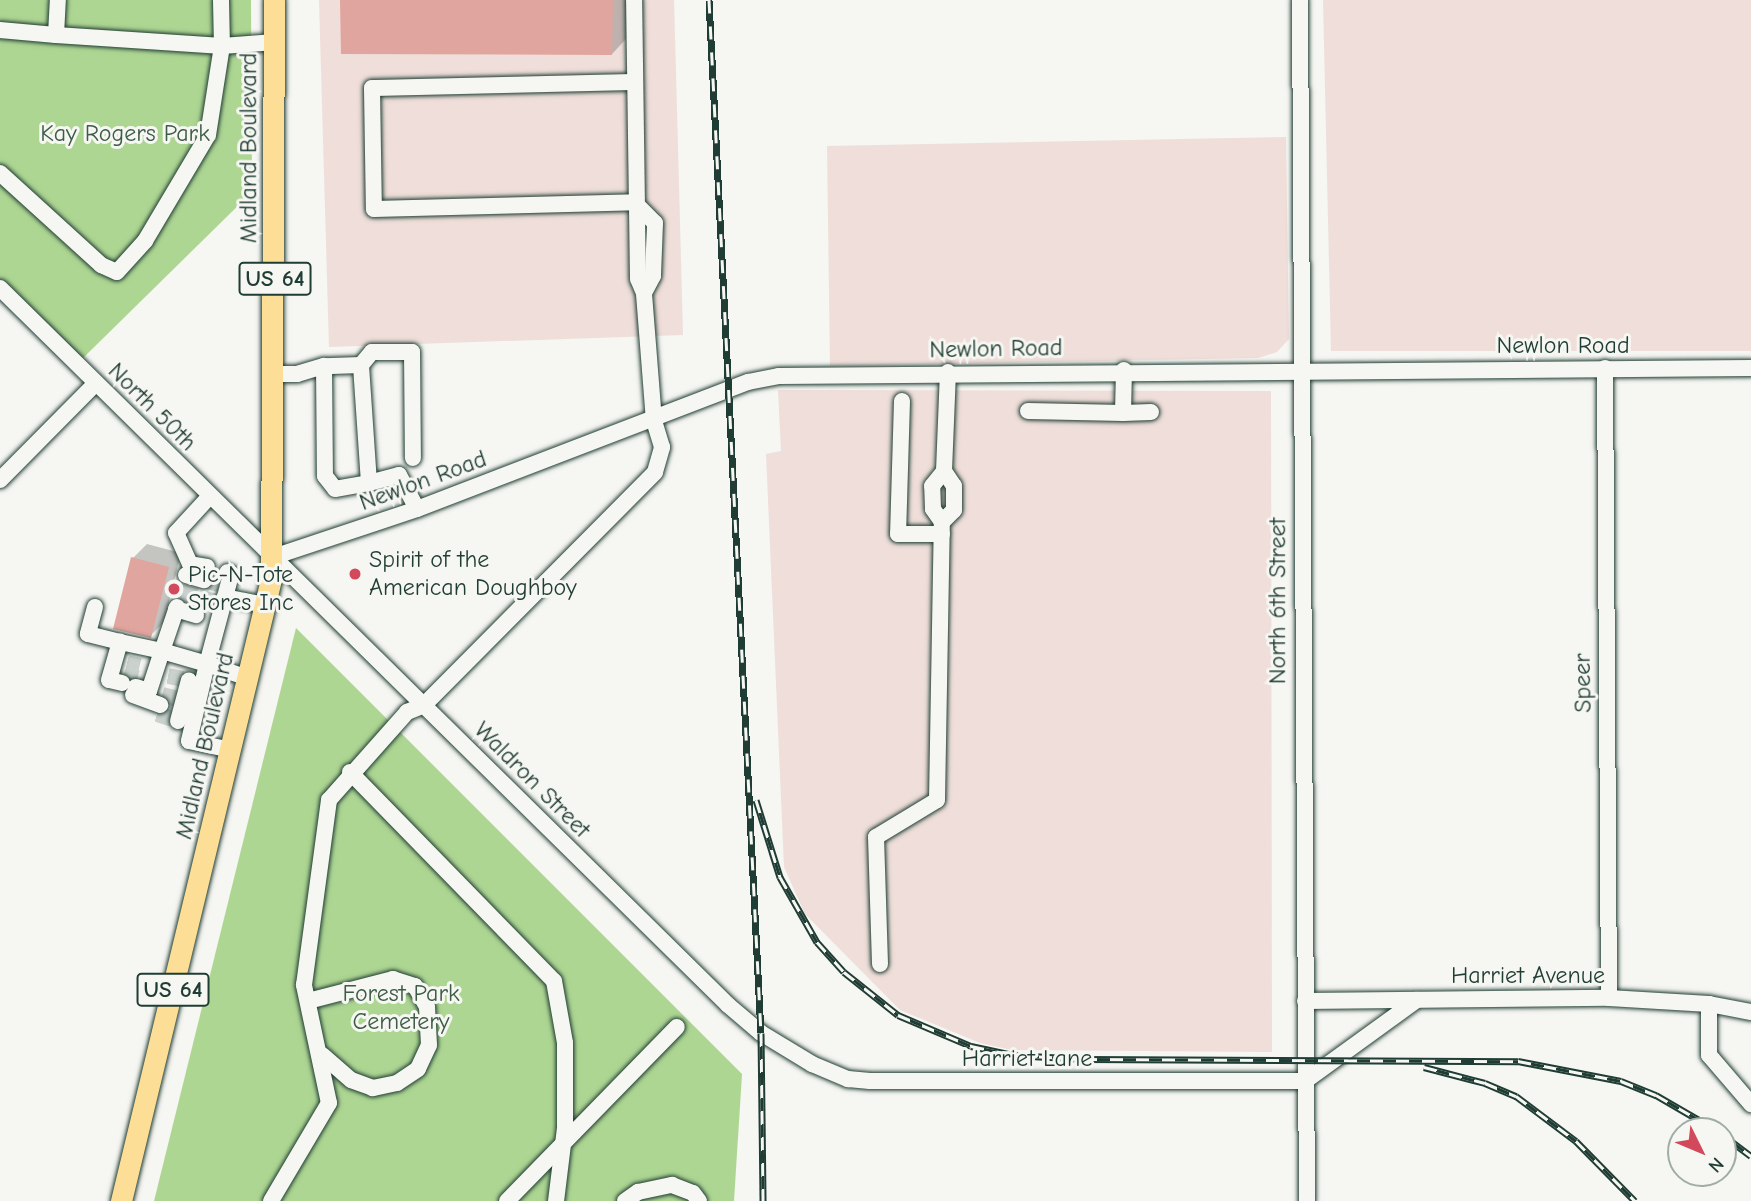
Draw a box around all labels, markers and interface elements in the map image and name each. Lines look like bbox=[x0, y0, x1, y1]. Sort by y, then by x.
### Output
street label: Midland Boulevard bbox=[235, 53, 263, 243]
park label: Kay Rogers Park bbox=[40, 120, 210, 148]
road number: US 64 bbox=[238, 260, 312, 298]
street label: Newlon Road bbox=[1496, 332, 1630, 360]
street label: Newlon Road bbox=[929, 333, 1063, 365]
street label: North 50th bbox=[102, 357, 202, 457]
street label: Newlon Road bbox=[355, 445, 491, 517]
street label: North 6th Street bbox=[1264, 518, 1292, 684]
place label: Spirit of the American Doughboy bbox=[369, 546, 577, 602]
place label: Pic-N-Tote Stores Inc bbox=[188, 561, 293, 617]
marker: Spirit of the American Doughboy bbox=[347, 566, 363, 582]
marker: Pic-N-Tote Stores Inc bbox=[166, 581, 182, 597]
street label: Midland Boulevard bbox=[170, 650, 240, 842]
street label: Speer bbox=[1568, 653, 1598, 713]
street label: Waldron Street bbox=[468, 716, 596, 844]
street label: Harriet Avenue bbox=[1451, 962, 1605, 990]
road number: US 64 bbox=[136, 970, 210, 1009]
park label: Forest Park Cemetery bbox=[342, 980, 460, 1036]
street label: Harriet Lane bbox=[962, 1045, 1092, 1073]
north arrow bbox=[1667, 1117, 1737, 1187]
text: N bbox=[1704, 1153, 1728, 1177]

